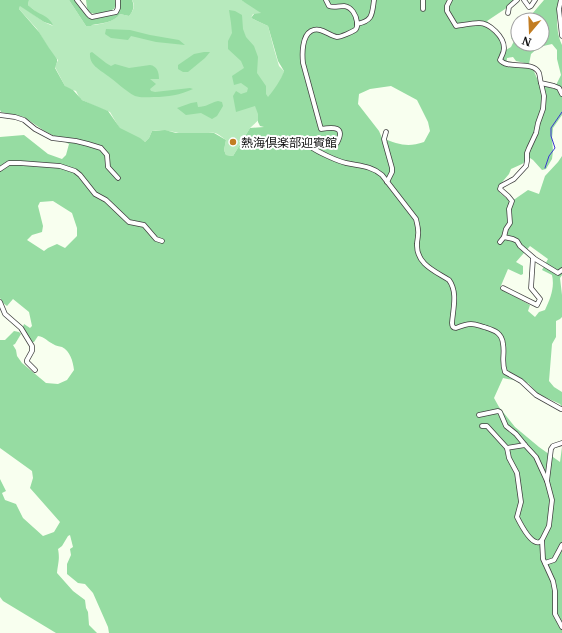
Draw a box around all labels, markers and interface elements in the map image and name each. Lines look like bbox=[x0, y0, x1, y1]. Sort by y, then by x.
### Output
north arrow bbox=[510, 12, 550, 52]
text: N bbox=[520, 33, 533, 49]
place label: 熱海倶楽部迎賓館 bbox=[241, 135, 337, 150]
marker: 熱海倶楽部迎賓館 bbox=[228, 137, 238, 147]

